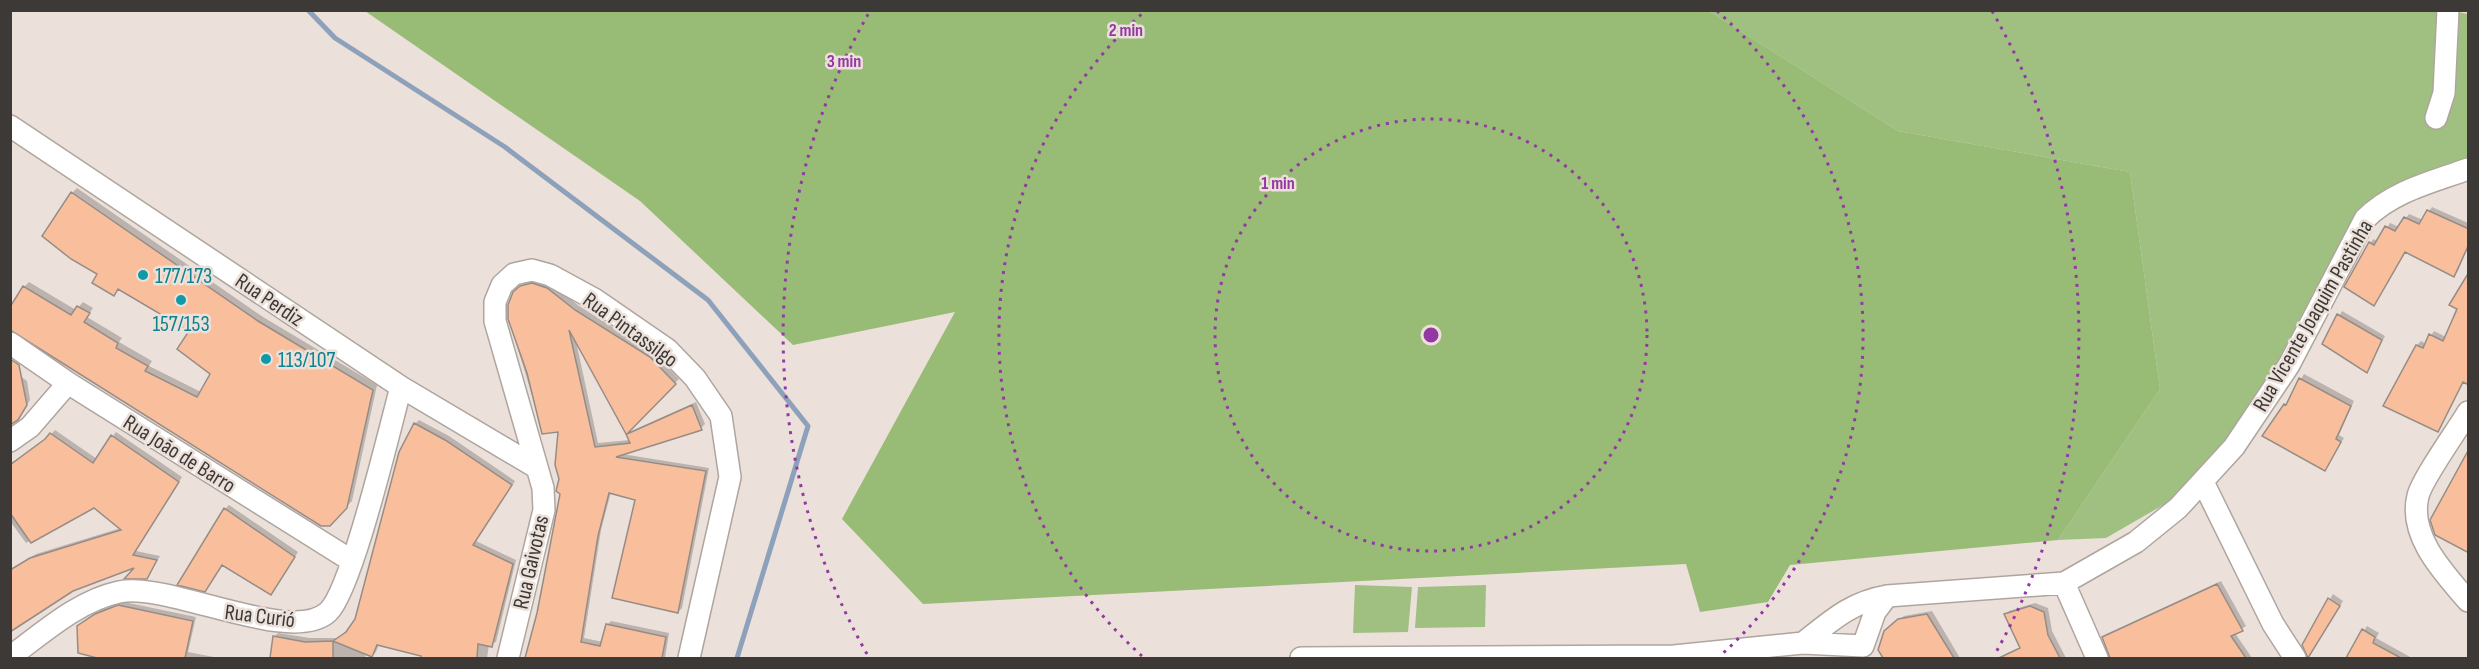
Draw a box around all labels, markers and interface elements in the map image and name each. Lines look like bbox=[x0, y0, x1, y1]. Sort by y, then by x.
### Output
text: 2 min bbox=[1109, 20, 1143, 41]
text: 3 min bbox=[827, 51, 861, 72]
text: 1 min bbox=[1261, 173, 1295, 194]
street label: Rua Vicente Joaquim Pastinha bbox=[2247, 215, 2379, 416]
place label: 177/173 bbox=[155, 263, 212, 290]
marker: 177/173 bbox=[136, 268, 150, 282]
street label: Rua Perdiz bbox=[230, 268, 309, 333]
street label: Rua Pintassilgo bbox=[577, 287, 683, 374]
marker: 157/153 bbox=[174, 293, 188, 307]
place label: 157/153 bbox=[152, 311, 210, 338]
centre of rings bbox=[1421, 325, 1441, 345]
place label: 113/107 bbox=[278, 347, 335, 374]
marker: 113/107 bbox=[259, 352, 273, 366]
street label: Rua João de Barro bbox=[118, 409, 240, 499]
street label: Rua Gaivotas bbox=[508, 513, 555, 612]
street label: Rua Curió bbox=[223, 599, 297, 634]

